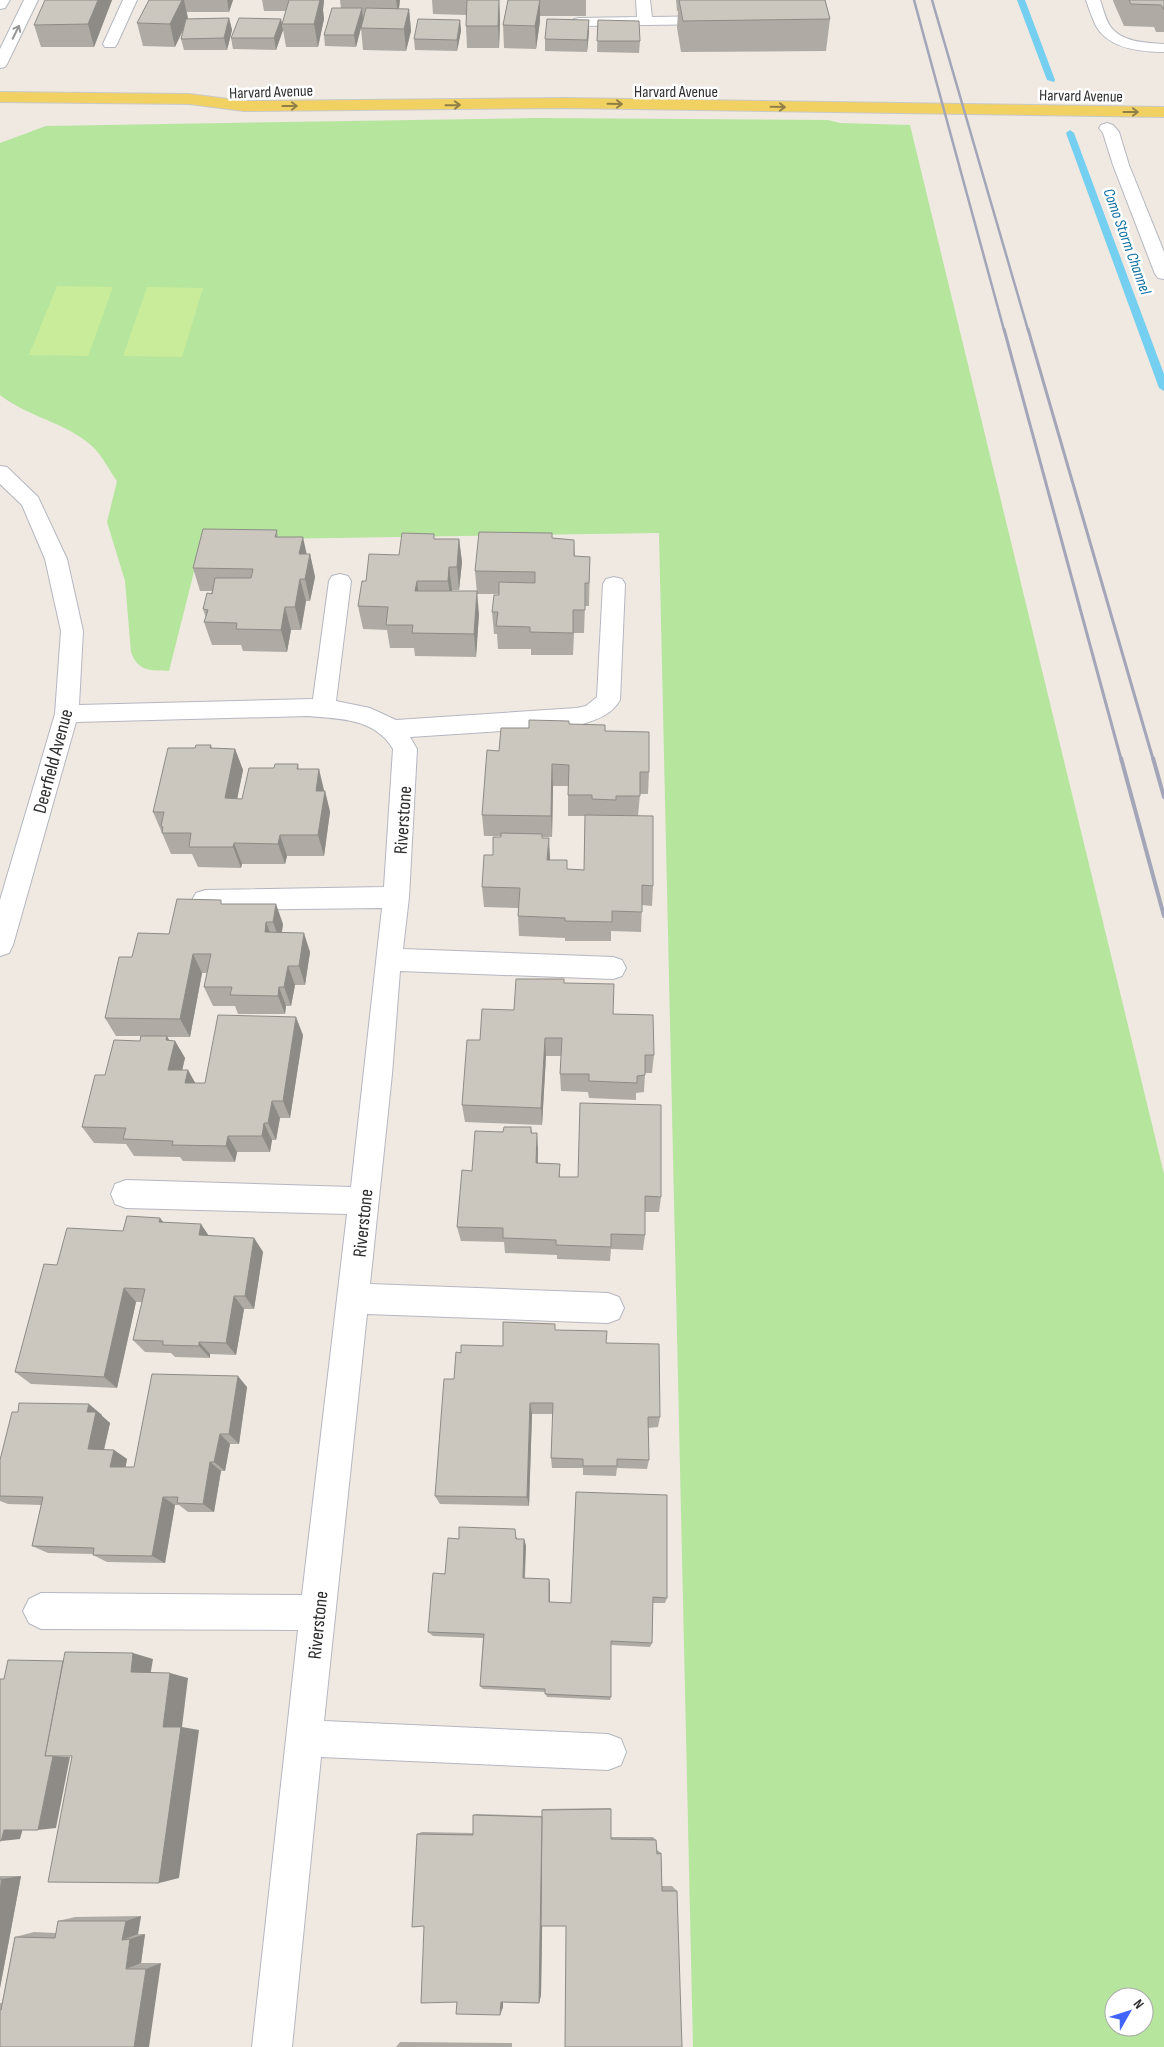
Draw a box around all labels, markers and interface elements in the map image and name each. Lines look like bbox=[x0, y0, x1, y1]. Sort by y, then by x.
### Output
one-way arrow bbox=[12, 25, 21, 40]
street label: Harvard Avenue bbox=[229, 82, 313, 103]
street label: Harvard Avenue bbox=[634, 83, 718, 102]
street label: Harvard Avenue bbox=[1039, 86, 1123, 107]
one-way arrow bbox=[607, 99, 623, 109]
one-way arrow bbox=[445, 100, 461, 109]
one-way arrow bbox=[282, 101, 298, 111]
one-way arrow bbox=[769, 102, 785, 112]
one-way arrow bbox=[1122, 107, 1139, 117]
water label: Como Storm Channel bbox=[1099, 186, 1155, 298]
street label: Deerfield Avenue bbox=[28, 707, 78, 816]
street label: Riverstone bbox=[390, 785, 417, 855]
street label: Riverstone bbox=[348, 1188, 379, 1258]
street label: Riverstone bbox=[303, 1590, 334, 1660]
north arrow bbox=[1104, 1987, 1154, 2037]
text: N bbox=[1130, 1996, 1148, 2012]

